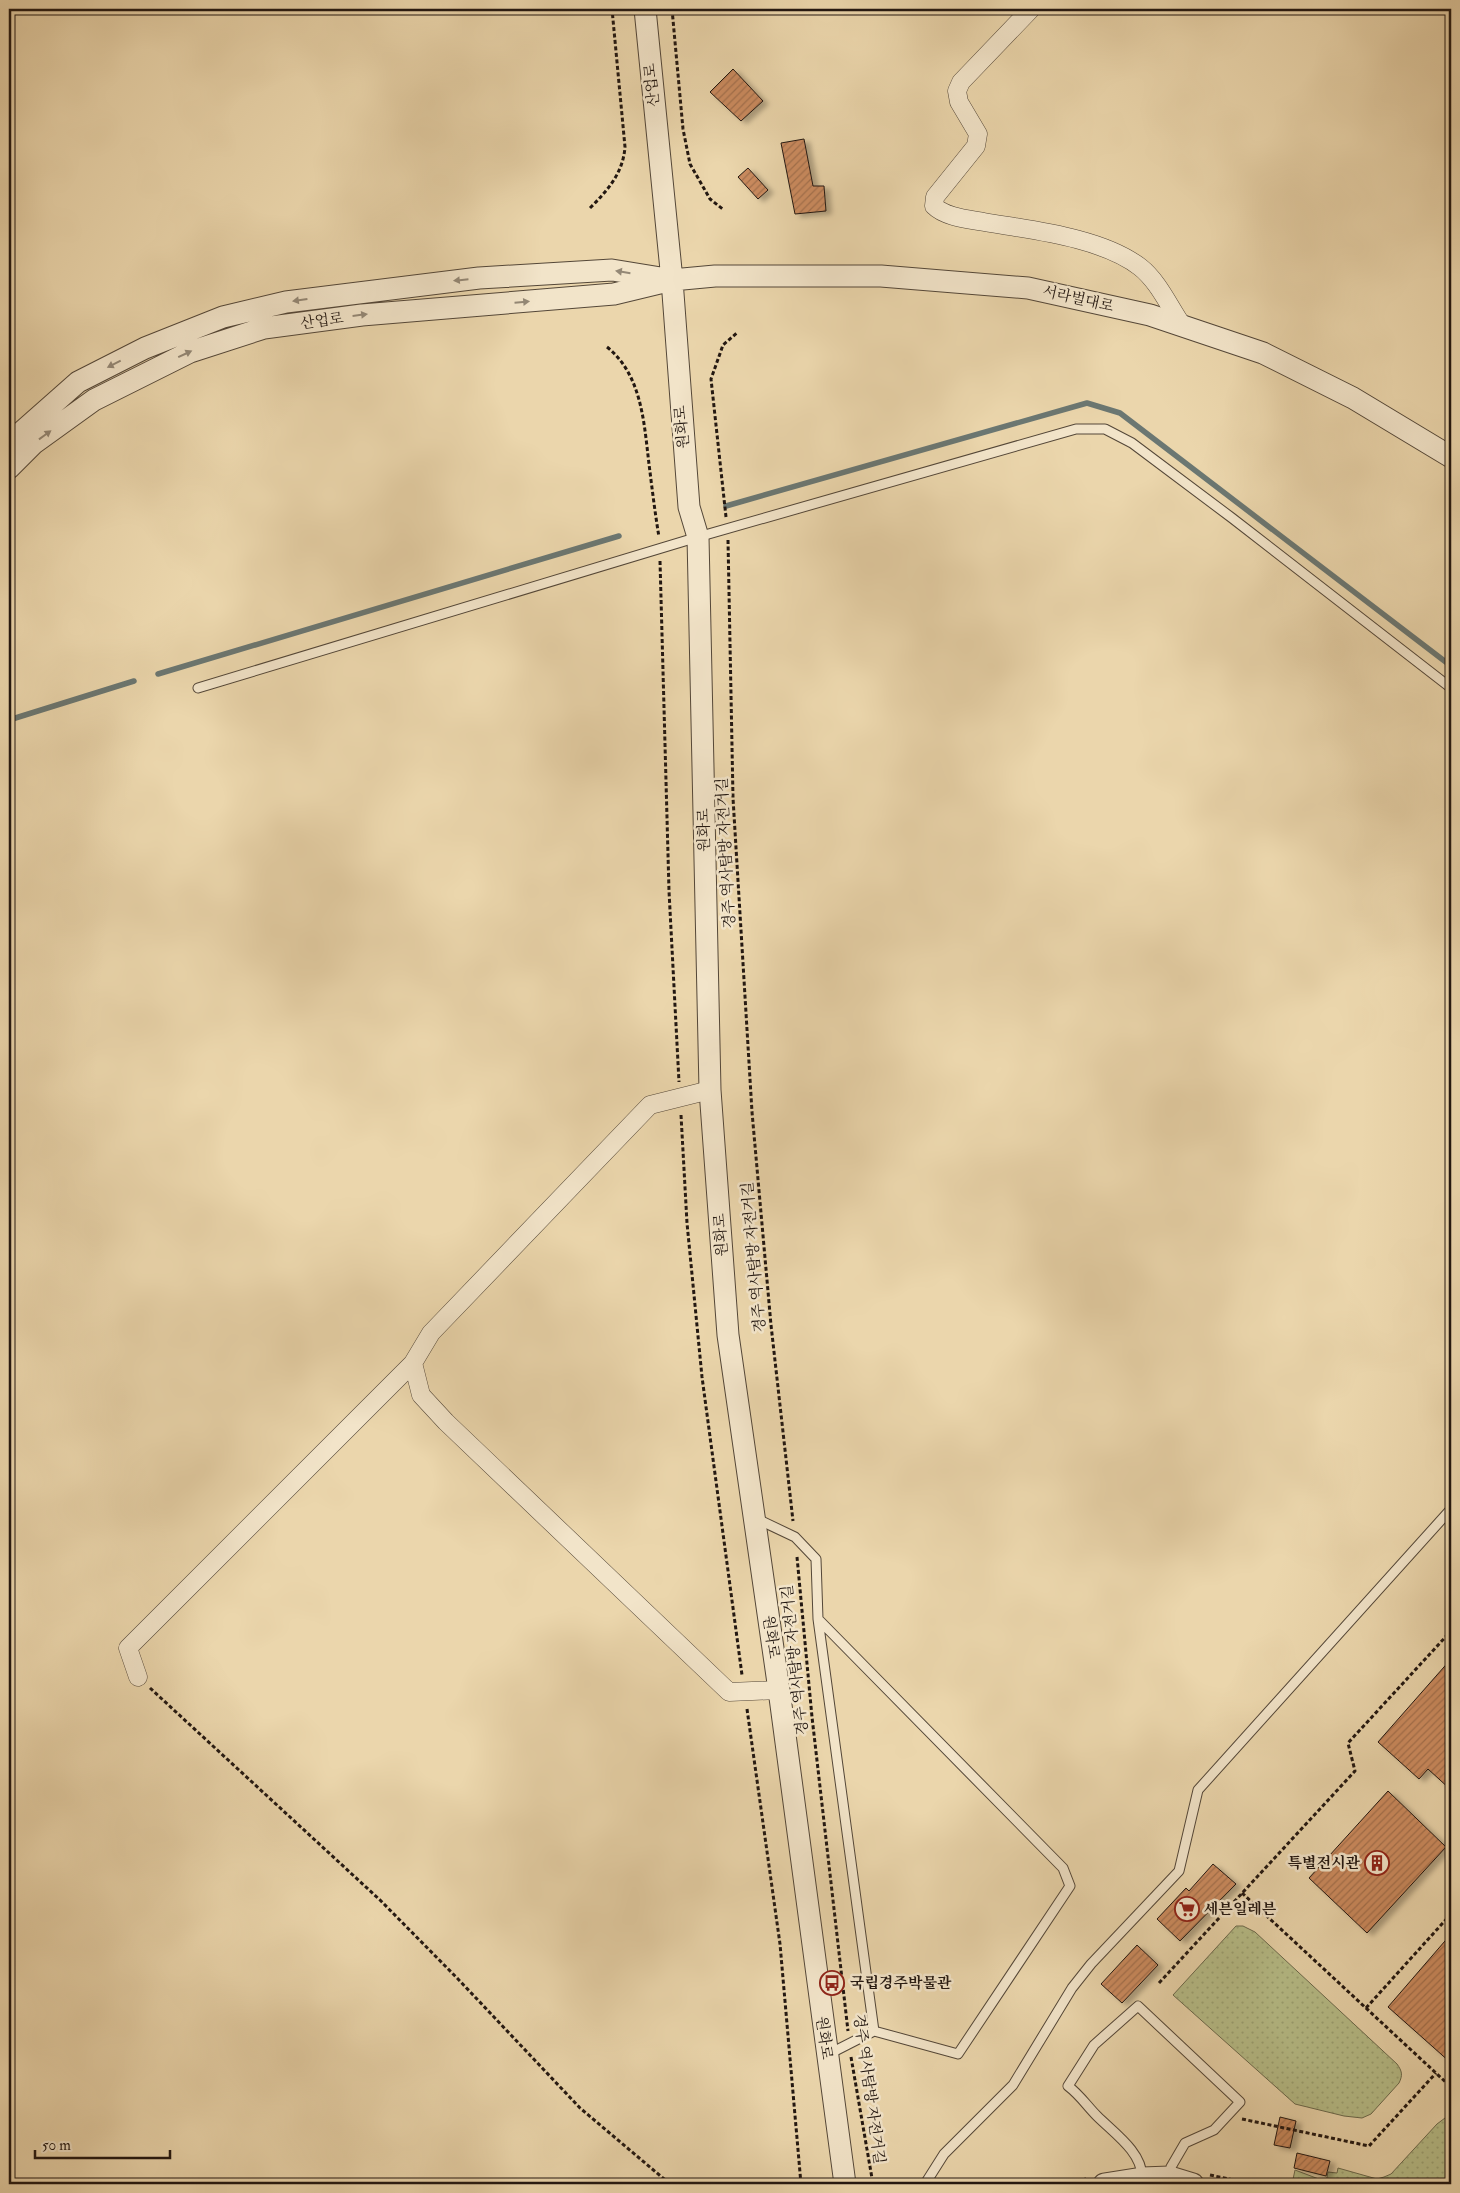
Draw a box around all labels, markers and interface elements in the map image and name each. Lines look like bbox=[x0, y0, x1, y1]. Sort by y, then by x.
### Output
street label: 산업로 bbox=[640, 62, 664, 108]
one-way arrow bbox=[615, 268, 631, 276]
one-way arrow bbox=[453, 276, 469, 284]
street label: 서라벌대로 bbox=[1041, 282, 1116, 317]
one-way arrow bbox=[292, 296, 308, 304]
one-way arrow bbox=[514, 297, 530, 305]
street label: 산업로 bbox=[299, 308, 345, 333]
one-way arrow bbox=[353, 311, 369, 319]
one-way arrow bbox=[178, 350, 193, 359]
one-way arrow bbox=[107, 360, 122, 368]
street label: 원화로 bbox=[671, 404, 693, 449]
one-way arrow bbox=[38, 430, 51, 441]
street label: 경주 역사탐방 자전거길 bbox=[713, 777, 739, 929]
street label: 원화로 bbox=[694, 808, 714, 852]
street label: 경주 역사탐방 자전거길 bbox=[738, 1181, 770, 1333]
street label: 원화로 bbox=[710, 1212, 732, 1257]
street label: 경주 역사탐방 자전거길 bbox=[778, 1584, 812, 1736]
street label: 원화로 bbox=[759, 1614, 784, 1660]
building icon: 특별전시관 bbox=[1364, 1850, 1390, 1876]
place label: 특별전시관 bbox=[1288, 1854, 1361, 1873]
supermarket icon: 세븐일레븐 bbox=[1174, 1896, 1200, 1922]
place label: 세븐일레븐 bbox=[1204, 1900, 1277, 1919]
bus stop icon: 국립경주박물관 bbox=[819, 1970, 845, 1996]
place label: 국립경주박물관 bbox=[850, 1974, 952, 1993]
street label: 경주 역사탐방 자전거길 bbox=[849, 2013, 889, 2165]
street label: 원화로 bbox=[812, 2015, 837, 2061]
scale bar bbox=[35, 2128, 170, 2160]
text: 50 m bbox=[42, 2136, 71, 2155]

